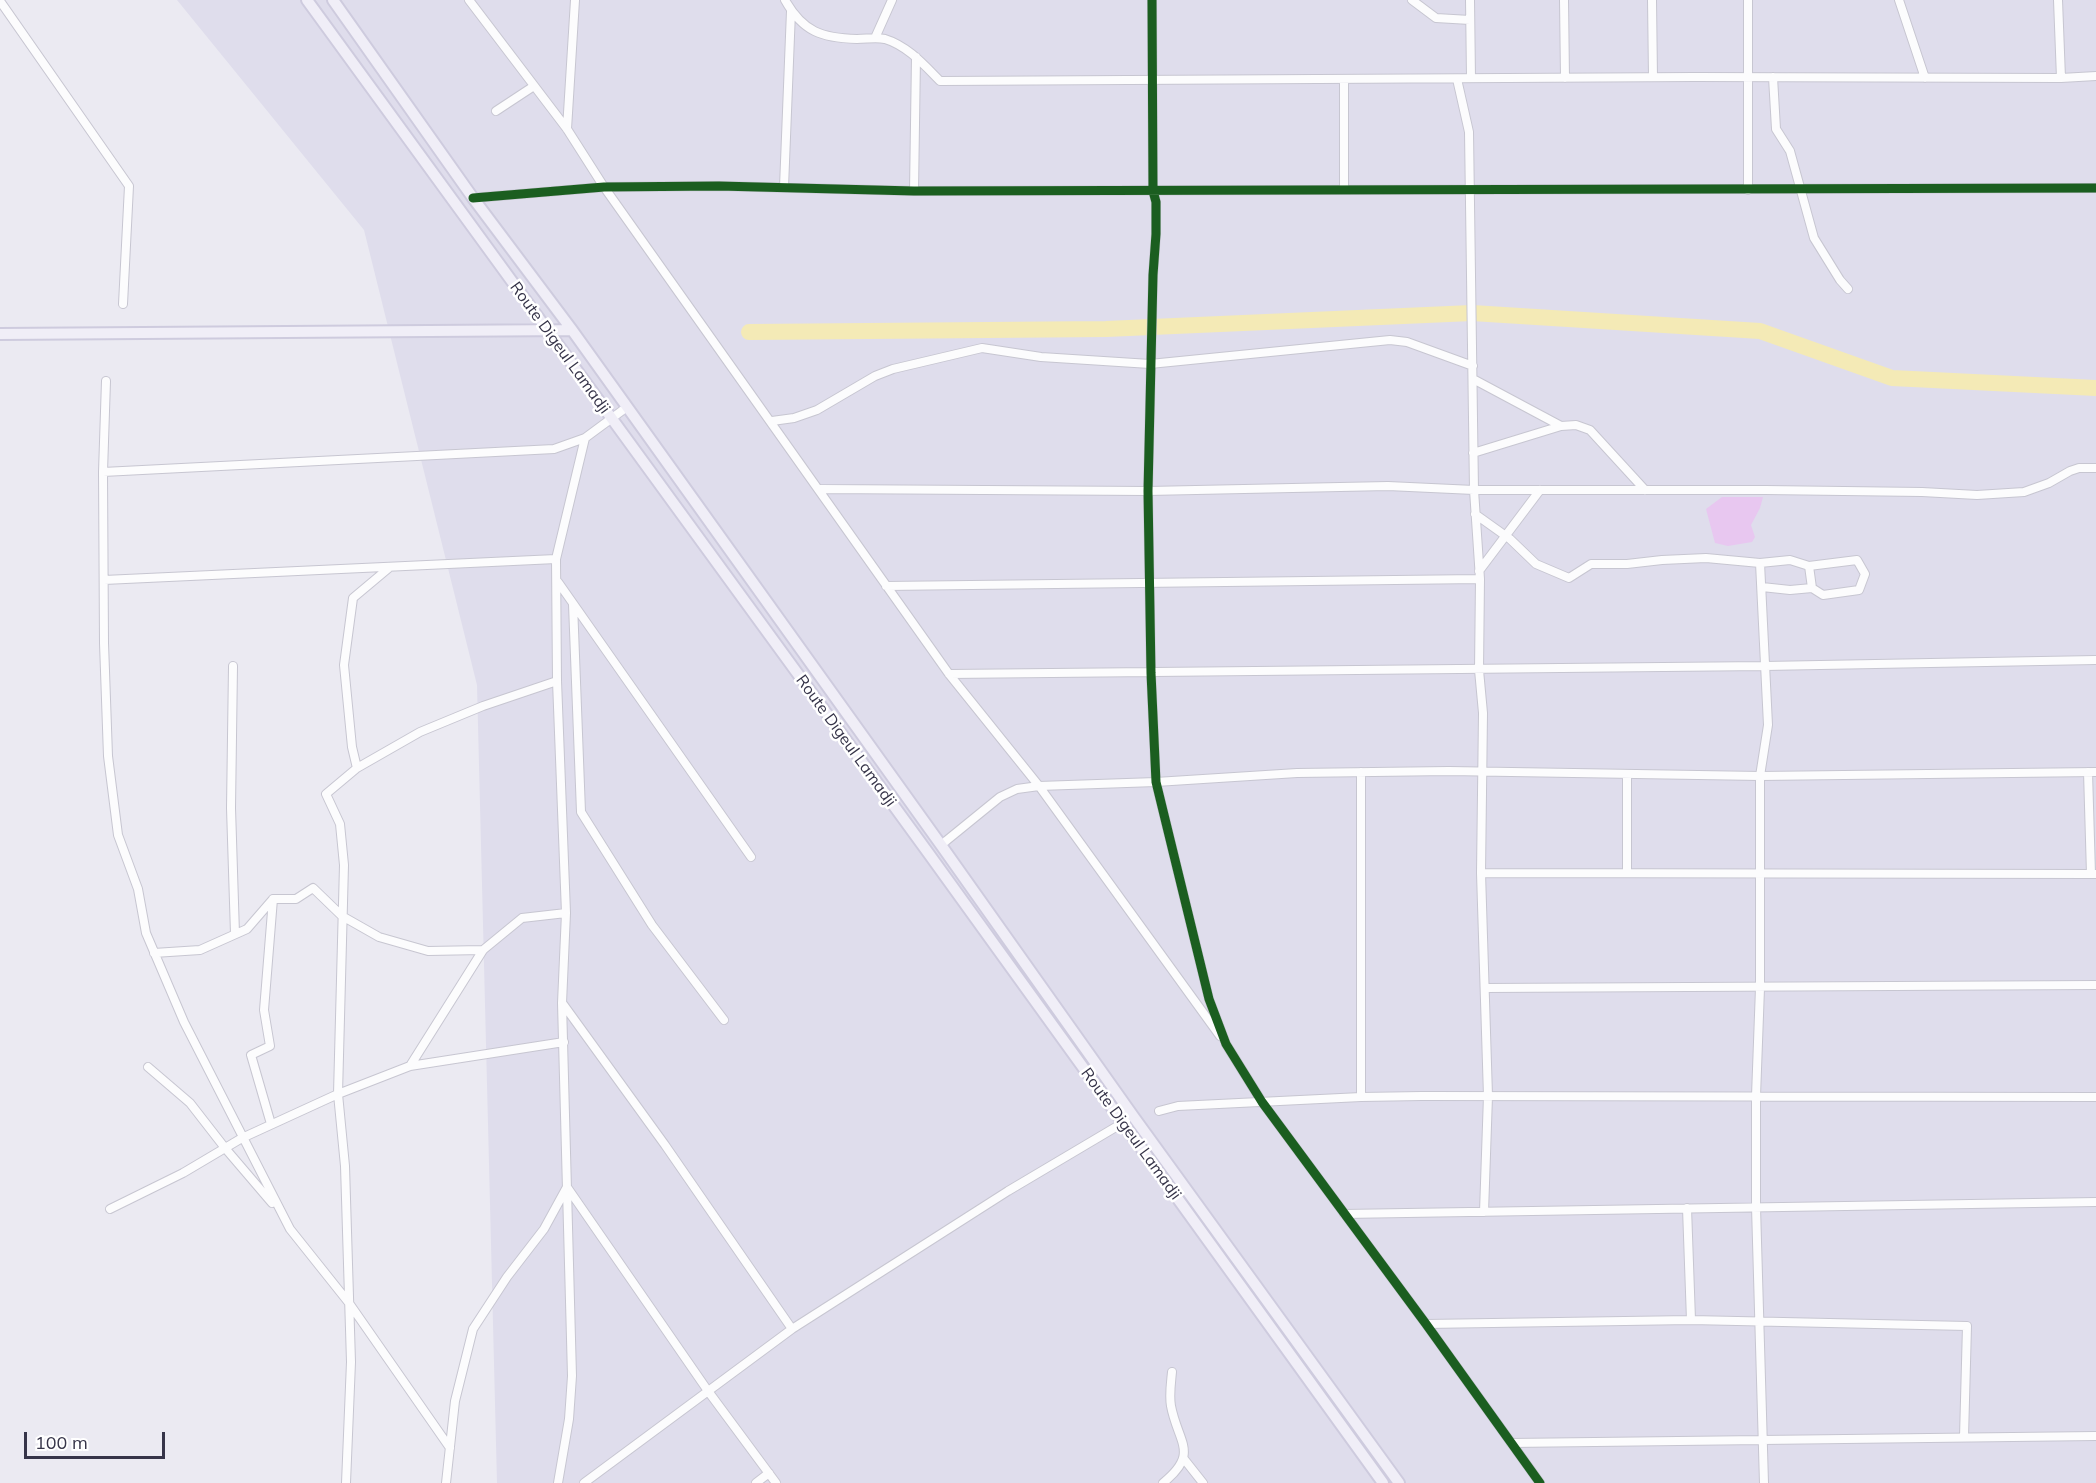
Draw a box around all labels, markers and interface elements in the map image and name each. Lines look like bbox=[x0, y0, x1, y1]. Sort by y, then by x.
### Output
street label: Route Digeul Lamadji bbox=[506, 278, 614, 418]
street label: Route Digeul Lamadji bbox=[792, 671, 900, 811]
street label: Route Digeul Lamadji bbox=[1077, 1064, 1185, 1204]
scale bar bbox=[27, 1420, 168, 1458]
text: 100 m bbox=[35, 1431, 88, 1454]

